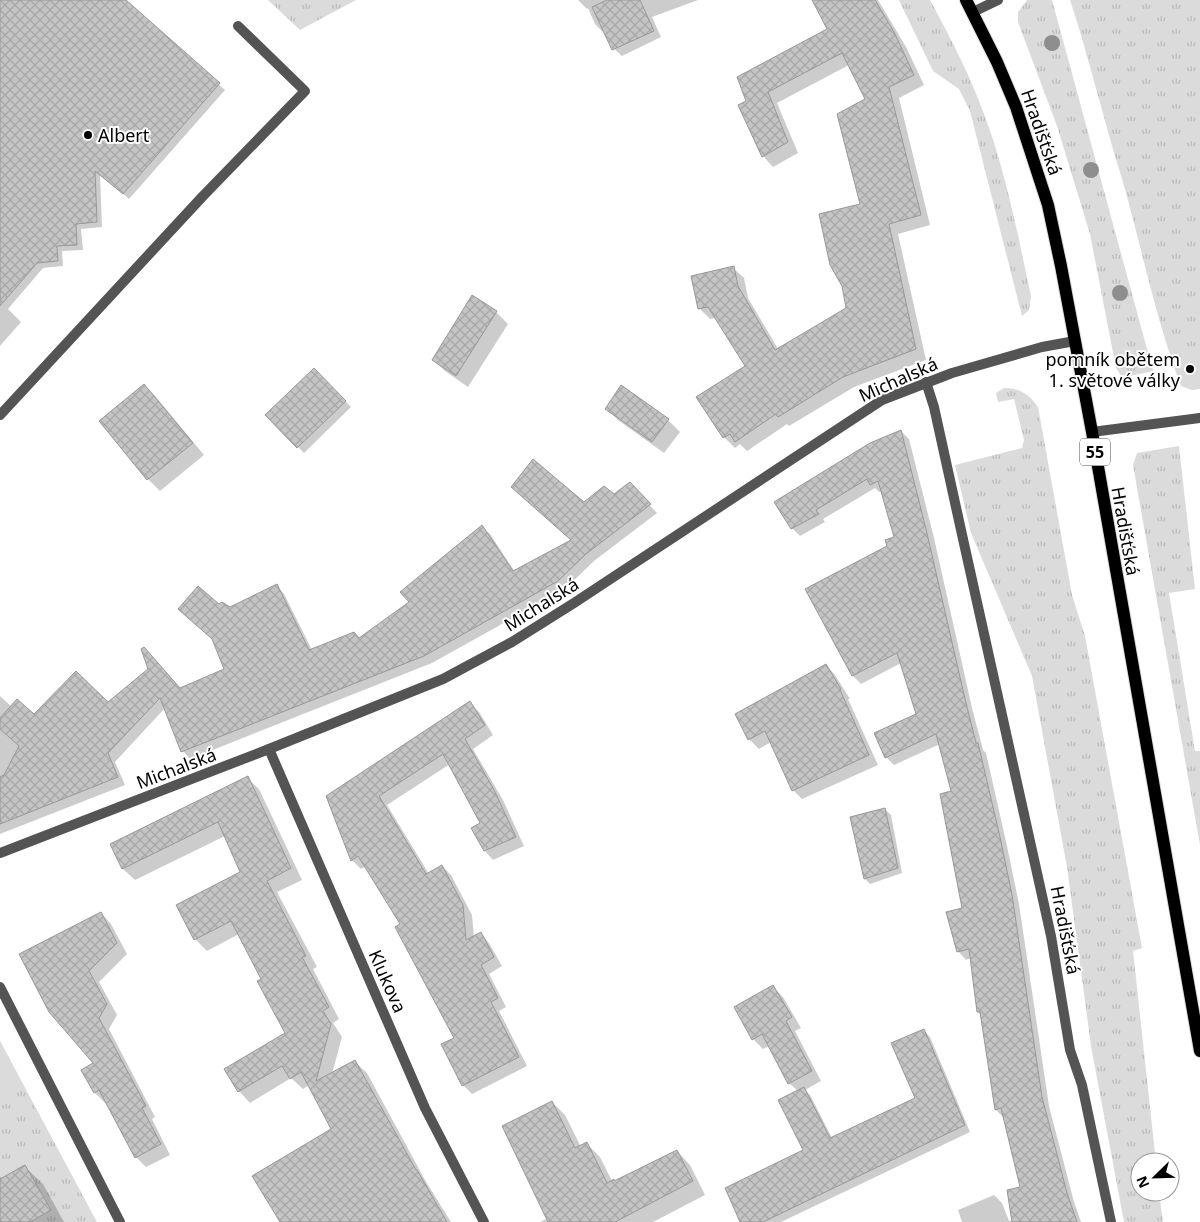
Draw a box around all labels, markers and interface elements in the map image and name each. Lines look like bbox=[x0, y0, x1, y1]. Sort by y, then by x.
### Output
street label: Hradišťská bbox=[1016, 86, 1068, 178]
place label: Albert bbox=[98, 123, 150, 147]
marker: Albert bbox=[82, 129, 94, 141]
place label: pomník obětem 1. světové války bbox=[1046, 347, 1181, 392]
street label: Michalská bbox=[855, 351, 941, 407]
marker: pomník obětem 1. světové války bbox=[1184, 363, 1196, 375]
road number: 55 bbox=[1080, 438, 1110, 466]
street label: Hradišťská bbox=[1106, 485, 1146, 577]
street label: Michalská bbox=[499, 572, 583, 636]
street label: Michalská bbox=[133, 742, 219, 794]
street label: Hradišťská bbox=[1046, 884, 1086, 976]
street label: Klukova bbox=[364, 946, 412, 1016]
north arrow bbox=[1130, 1152, 1180, 1202]
text: N bbox=[1132, 1173, 1154, 1191]

